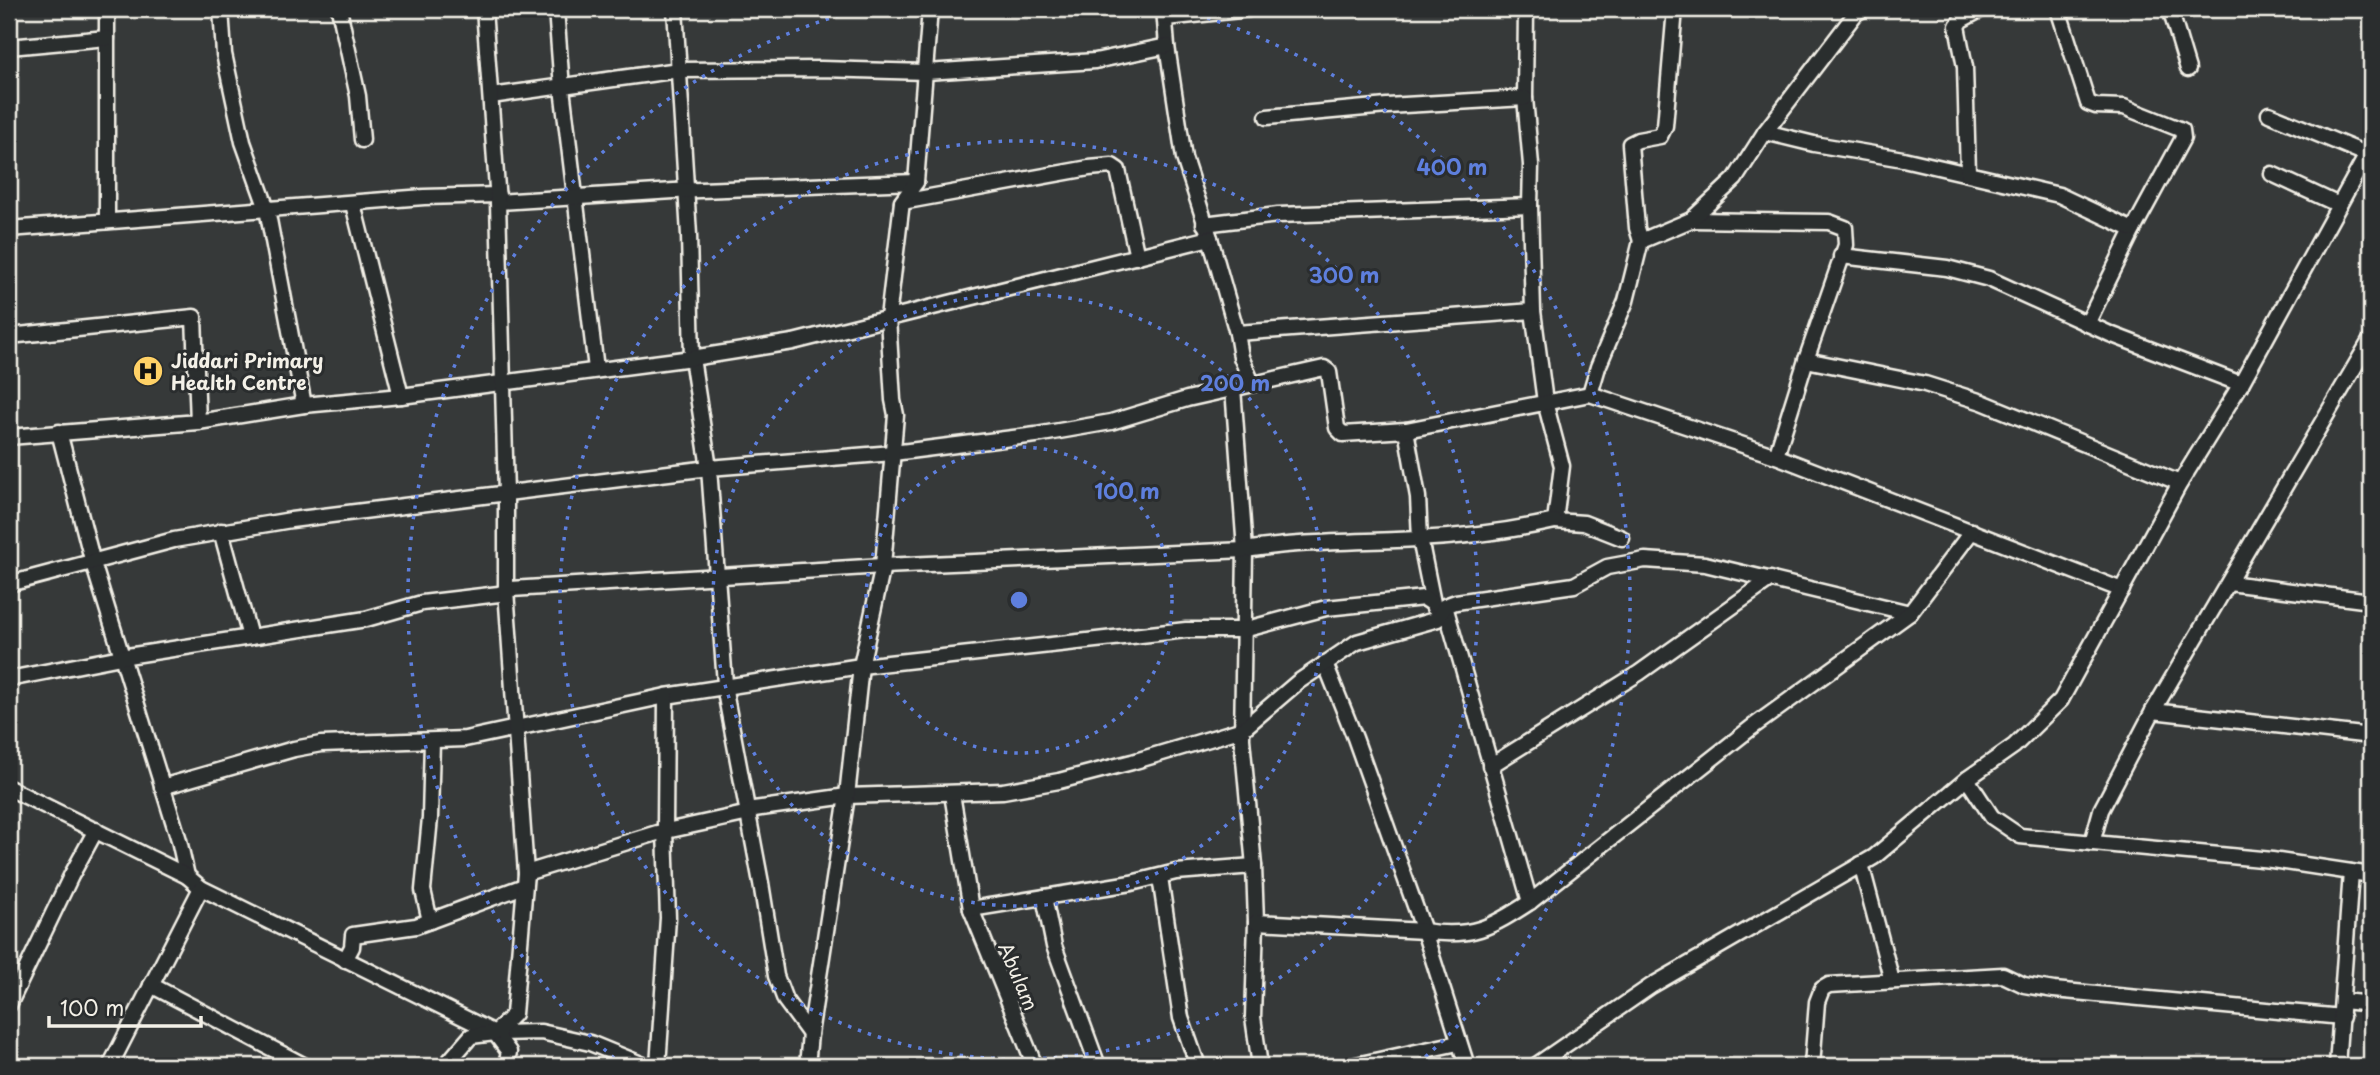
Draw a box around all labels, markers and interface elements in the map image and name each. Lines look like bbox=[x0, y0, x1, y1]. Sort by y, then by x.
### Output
text: 400 m bbox=[1417, 150, 1487, 182]
text: 300 m bbox=[1309, 258, 1379, 290]
place label: Jiddari Primary Health Centre bbox=[171, 346, 323, 396]
hospital icon: Jiddari Primary Health Centre bbox=[131, 354, 165, 388]
text: 200 m bbox=[1200, 366, 1270, 398]
text: 100 m bbox=[1094, 474, 1160, 506]
centre of rings bbox=[1007, 588, 1031, 612]
street label: Abulam bbox=[992, 938, 1046, 1014]
scale bar bbox=[49, 984, 201, 1028]
text: 100 m bbox=[60, 991, 124, 1023]

